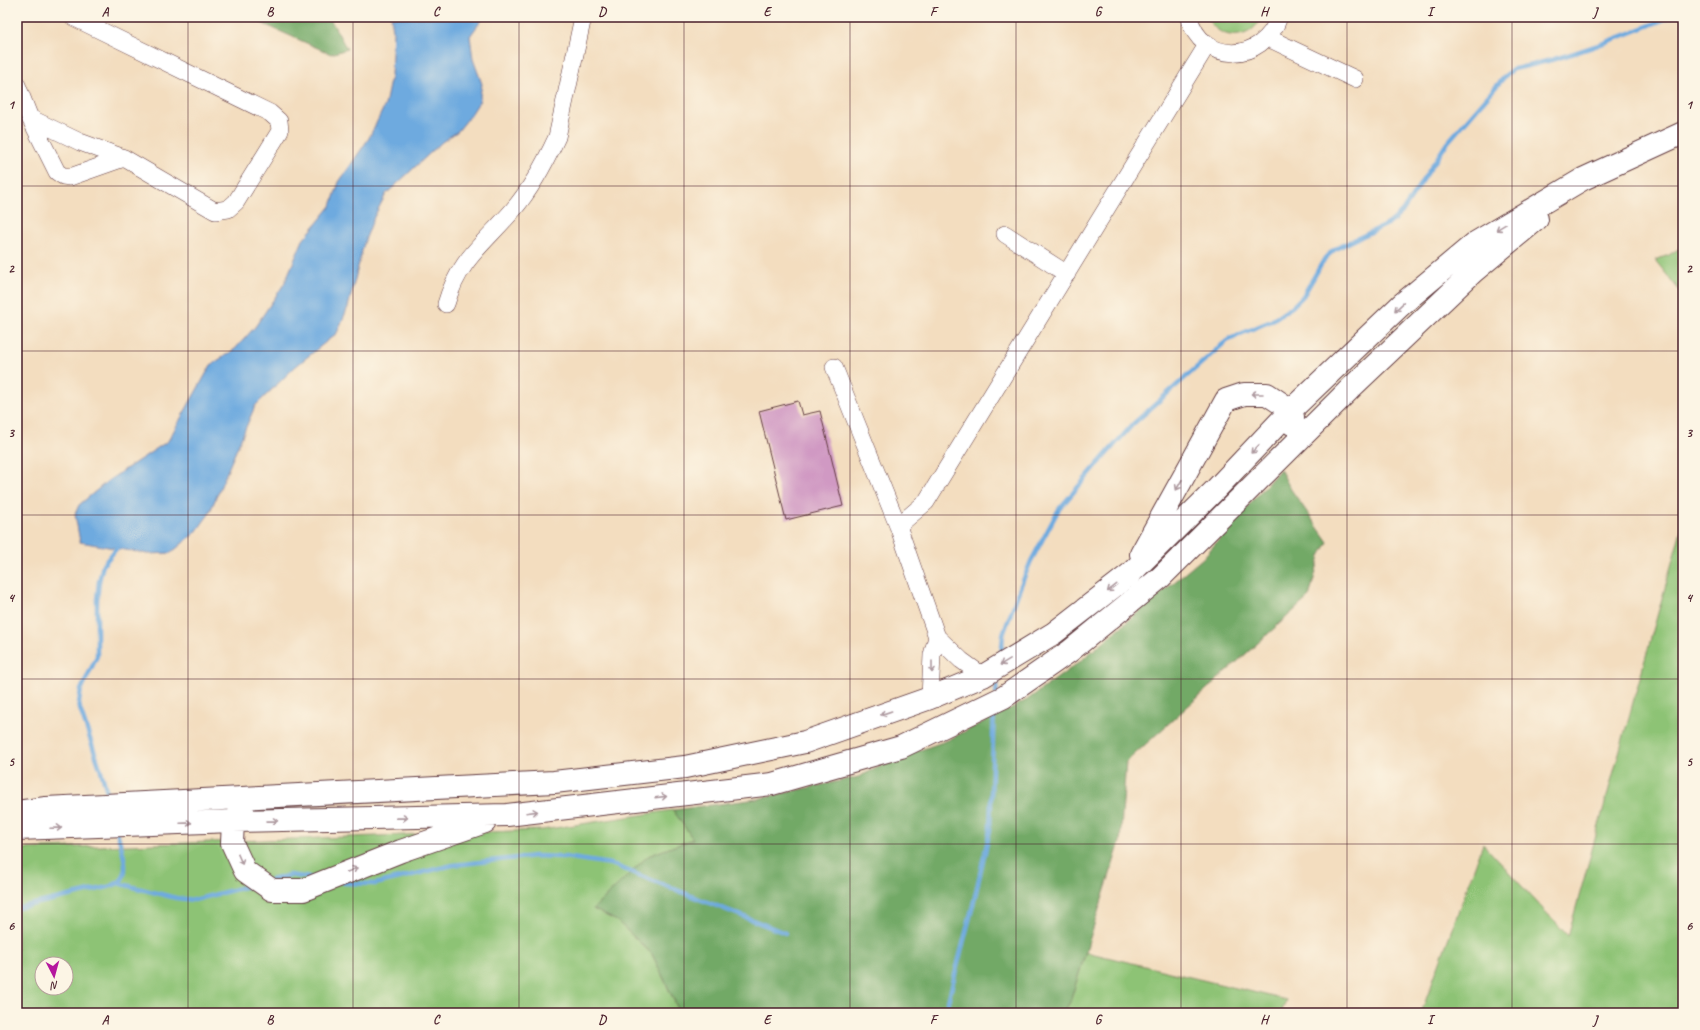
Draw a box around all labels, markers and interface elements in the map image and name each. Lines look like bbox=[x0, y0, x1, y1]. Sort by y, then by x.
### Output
text: A bbox=[102, 4, 110, 20]
text: B bbox=[267, 4, 275, 20]
text: C bbox=[433, 4, 441, 20]
text: D bbox=[598, 4, 607, 20]
text: E bbox=[764, 4, 773, 20]
text: F bbox=[930, 4, 939, 20]
text: G bbox=[1095, 4, 1103, 20]
text: H bbox=[1260, 4, 1270, 20]
text: I bbox=[1427, 4, 1436, 20]
text: J bbox=[1592, 4, 1599, 20]
text: 1 bbox=[8, 97, 16, 113]
text: 1 bbox=[1686, 97, 1694, 113]
one-way arrow bbox=[1495, 224, 1507, 232]
text: 2 bbox=[8, 261, 15, 277]
text: 2 bbox=[1686, 261, 1693, 277]
one-way arrow bbox=[1394, 302, 1404, 312]
one-way arrow bbox=[1251, 390, 1264, 398]
text: 3 bbox=[8, 425, 15, 441]
text: 3 bbox=[1686, 425, 1693, 441]
one-way arrow bbox=[1250, 444, 1259, 454]
one-way arrow bbox=[1174, 479, 1182, 491]
one-way arrow bbox=[1106, 584, 1117, 593]
text: 4 bbox=[8, 590, 16, 606]
text: 4 bbox=[1686, 590, 1694, 606]
one-way arrow bbox=[999, 659, 1011, 667]
one-way arrow bbox=[928, 660, 936, 673]
one-way arrow bbox=[880, 710, 892, 718]
text: 5 bbox=[8, 754, 15, 770]
text: 5 bbox=[1686, 754, 1693, 770]
one-way arrow bbox=[654, 793, 667, 801]
one-way arrow bbox=[525, 809, 538, 816]
one-way arrow bbox=[395, 814, 408, 822]
one-way arrow bbox=[265, 817, 278, 824]
one-way arrow bbox=[179, 819, 192, 827]
one-way arrow bbox=[49, 824, 62, 832]
one-way arrow bbox=[236, 853, 244, 865]
one-way arrow bbox=[346, 866, 358, 874]
text: 6 bbox=[8, 918, 15, 934]
text: 6 bbox=[1686, 918, 1693, 934]
north arrow bbox=[34, 956, 74, 996]
text: N bbox=[49, 979, 59, 993]
text: A bbox=[102, 1012, 110, 1028]
text: B bbox=[267, 1012, 275, 1028]
text: C bbox=[433, 1012, 441, 1028]
text: D bbox=[598, 1012, 607, 1028]
text: E bbox=[764, 1012, 773, 1028]
text: F bbox=[930, 1012, 939, 1028]
text: G bbox=[1095, 1012, 1103, 1028]
text: H bbox=[1260, 1012, 1270, 1028]
text: I bbox=[1427, 1012, 1436, 1028]
text: J bbox=[1592, 1012, 1599, 1028]

